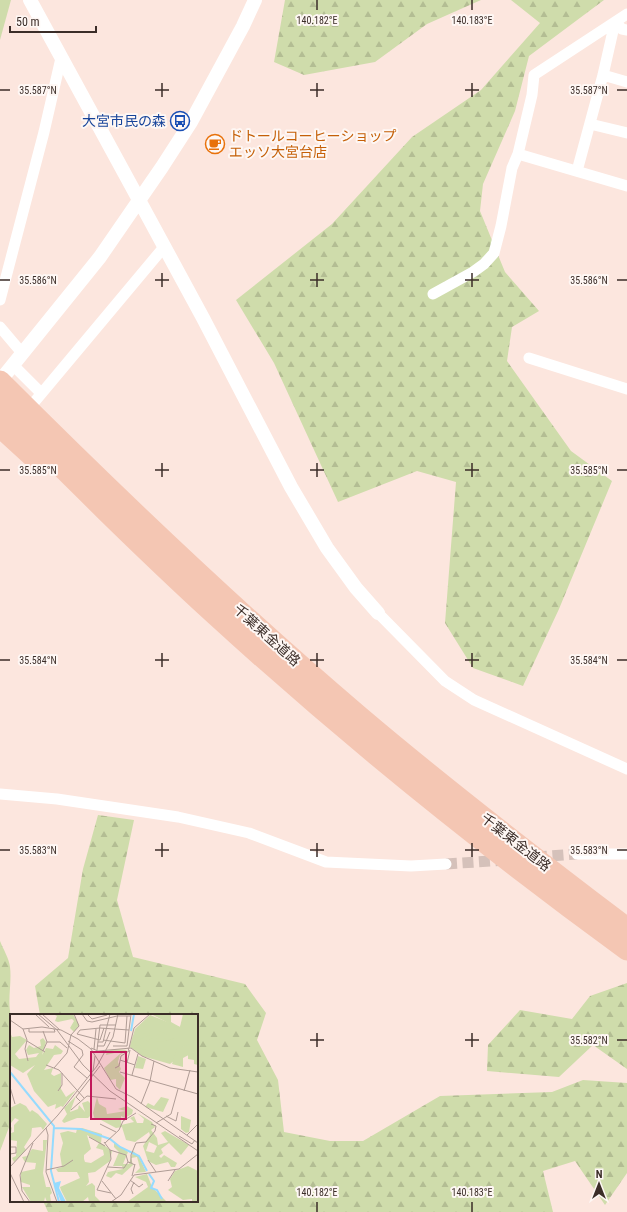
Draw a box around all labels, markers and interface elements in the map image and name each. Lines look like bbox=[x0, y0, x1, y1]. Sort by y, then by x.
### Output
scale bar bbox=[10, 8, 96, 34]
text: 50 m bbox=[16, 15, 40, 29]
text: 140.182°E bbox=[297, 15, 338, 26]
text: 140.183°E bbox=[452, 15, 493, 26]
text: 35.587°N bbox=[19, 85, 57, 96]
text: 35.587°N bbox=[570, 85, 608, 96]
bus stop icon: 大宮市民の森 bbox=[169, 110, 191, 132]
place label: 大宮市民の森 bbox=[82, 113, 166, 129]
place label: ドトールコーヒーショップ エッソ大宮台店 bbox=[229, 128, 396, 160]
cafe icon: ドトールコーヒーショップ エッソ大宮台店 bbox=[204, 133, 226, 155]
text: 35.586°N bbox=[19, 275, 57, 286]
text: 35.586°N bbox=[570, 275, 608, 286]
text: 35.585°N bbox=[19, 465, 57, 476]
text: 35.585°N bbox=[570, 465, 608, 476]
street label: 千葉東金道路 bbox=[230, 601, 304, 669]
text: 35.584°N bbox=[19, 655, 57, 666]
text: 35.584°N bbox=[570, 655, 608, 666]
street label: 千葉東金道路 bbox=[478, 810, 554, 874]
text: 35.583°N bbox=[19, 845, 57, 856]
text: 35.583°N bbox=[570, 845, 608, 856]
inset map bbox=[10, 1014, 198, 1202]
text: 35.582°N bbox=[570, 1035, 608, 1046]
north arrow bbox=[579, 1164, 619, 1204]
text: N bbox=[596, 1168, 603, 1181]
text: 140.182°E bbox=[297, 1187, 338, 1198]
text: 140.183°E bbox=[452, 1187, 493, 1198]

